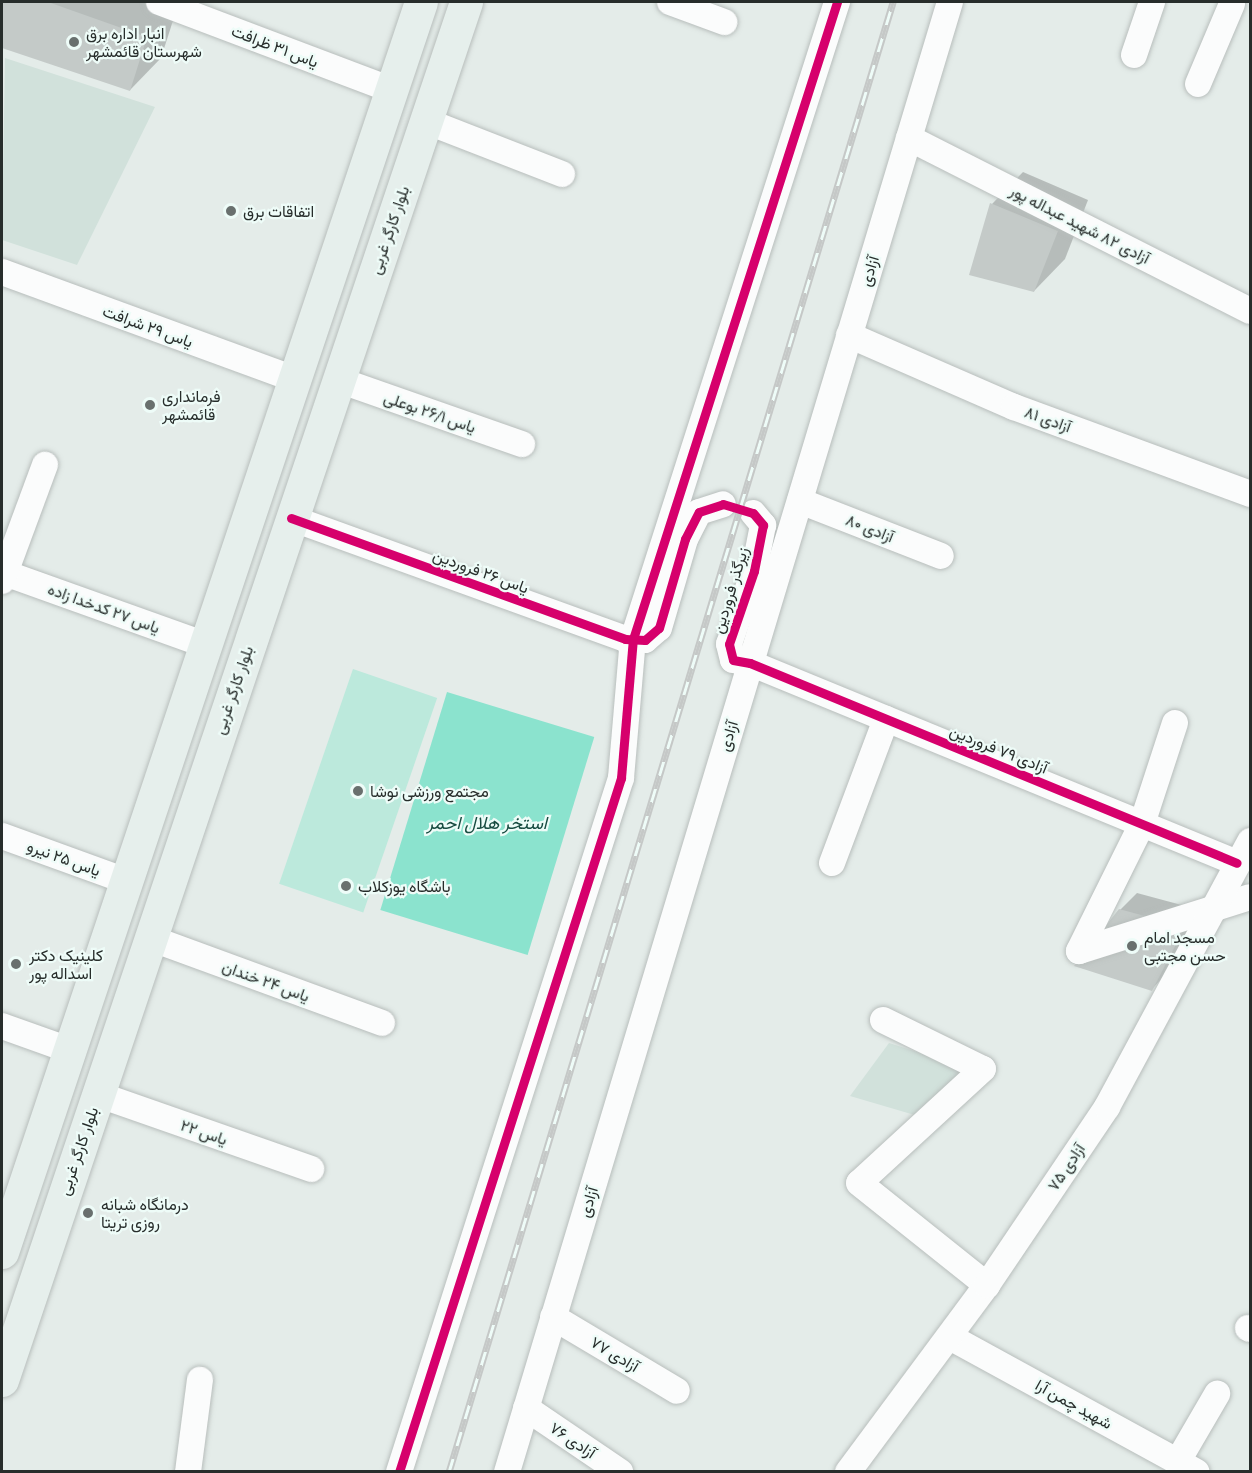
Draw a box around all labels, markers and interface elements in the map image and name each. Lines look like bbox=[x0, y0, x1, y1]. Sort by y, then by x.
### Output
street label: یاس ۳۱ ظرافت bbox=[229, 21, 321, 71]
place label: انبار اداره برق شهرستان قائمشهر bbox=[86, 23, 202, 61]
marker: انبار اداره برق شهرستان قائمشهر bbox=[67, 35, 81, 49]
street label: آزادی ۸۲ شهید عبداله پور bbox=[1007, 180, 1153, 268]
street label: بلوار کارگر غربی bbox=[365, 183, 413, 277]
place label: اتفاقات برق bbox=[243, 201, 314, 221]
marker: اتفاقات برق bbox=[224, 204, 238, 218]
street label: آزادی bbox=[855, 253, 883, 289]
street label: یاس ۲۹ شرافت bbox=[100, 301, 196, 351]
place label: فرمانداری قائمشهر bbox=[162, 386, 221, 424]
street label: یاس ۲۶/۱ بوعلی bbox=[381, 387, 479, 437]
marker: فرمانداری قائمشهر bbox=[143, 398, 157, 412]
street label: آزادی ۸۱ bbox=[1022, 402, 1074, 436]
street label: آزادی ۸۰ bbox=[843, 510, 897, 546]
street label: زیرگذر فروردین bbox=[708, 544, 752, 636]
street label: یاس ۲۶ فروردین bbox=[431, 545, 531, 597]
street label: یاس ۲۷ کدخدا زاده bbox=[45, 579, 163, 637]
street label: بلوار کارگر غربی bbox=[209, 643, 257, 737]
street label: آزادی bbox=[714, 718, 742, 754]
street label: آزادی ۷۹ فروردین bbox=[947, 721, 1051, 777]
place label: مجتمع ورزشی نوشا bbox=[370, 781, 489, 801]
marker: مجتمع ورزشی نوشا bbox=[351, 784, 365, 798]
water label: استخر هلال احمر bbox=[427, 812, 547, 834]
street label: یاس ۲۵ نیرو bbox=[25, 836, 103, 880]
place label: باشگاه یوزکلاب bbox=[358, 876, 450, 896]
marker: باشگاه یوزکلاب bbox=[339, 879, 353, 893]
place label: مسجد امام حسن مجتبی bbox=[1144, 927, 1226, 965]
marker: مسجد امام حسن مجتبی bbox=[1125, 939, 1139, 953]
place label: کلینیک دکتر اسداله پور bbox=[29, 945, 103, 983]
marker: کلینیک دکتر اسداله پور bbox=[7, 955, 25, 973]
street label: یاس ۲۴ خندان bbox=[220, 956, 312, 1006]
street label: بلوار کارگر غربی bbox=[54, 1104, 102, 1198]
street label: یاس ۲۲ bbox=[178, 1115, 230, 1149]
street label: آزادی ۷۵ bbox=[1043, 1140, 1089, 1194]
street label: آزادی bbox=[574, 1184, 602, 1220]
place label: درمانگاه شبانه روزی تریتا bbox=[101, 1194, 189, 1232]
marker: درمانگاه شبانه روزی تریتا bbox=[79, 1204, 97, 1222]
street label: آزادی ۷۷ bbox=[587, 1332, 643, 1376]
street label: شهید چمن آرا bbox=[1032, 1375, 1116, 1433]
street label: آزادی ۷۶ bbox=[546, 1418, 600, 1462]

